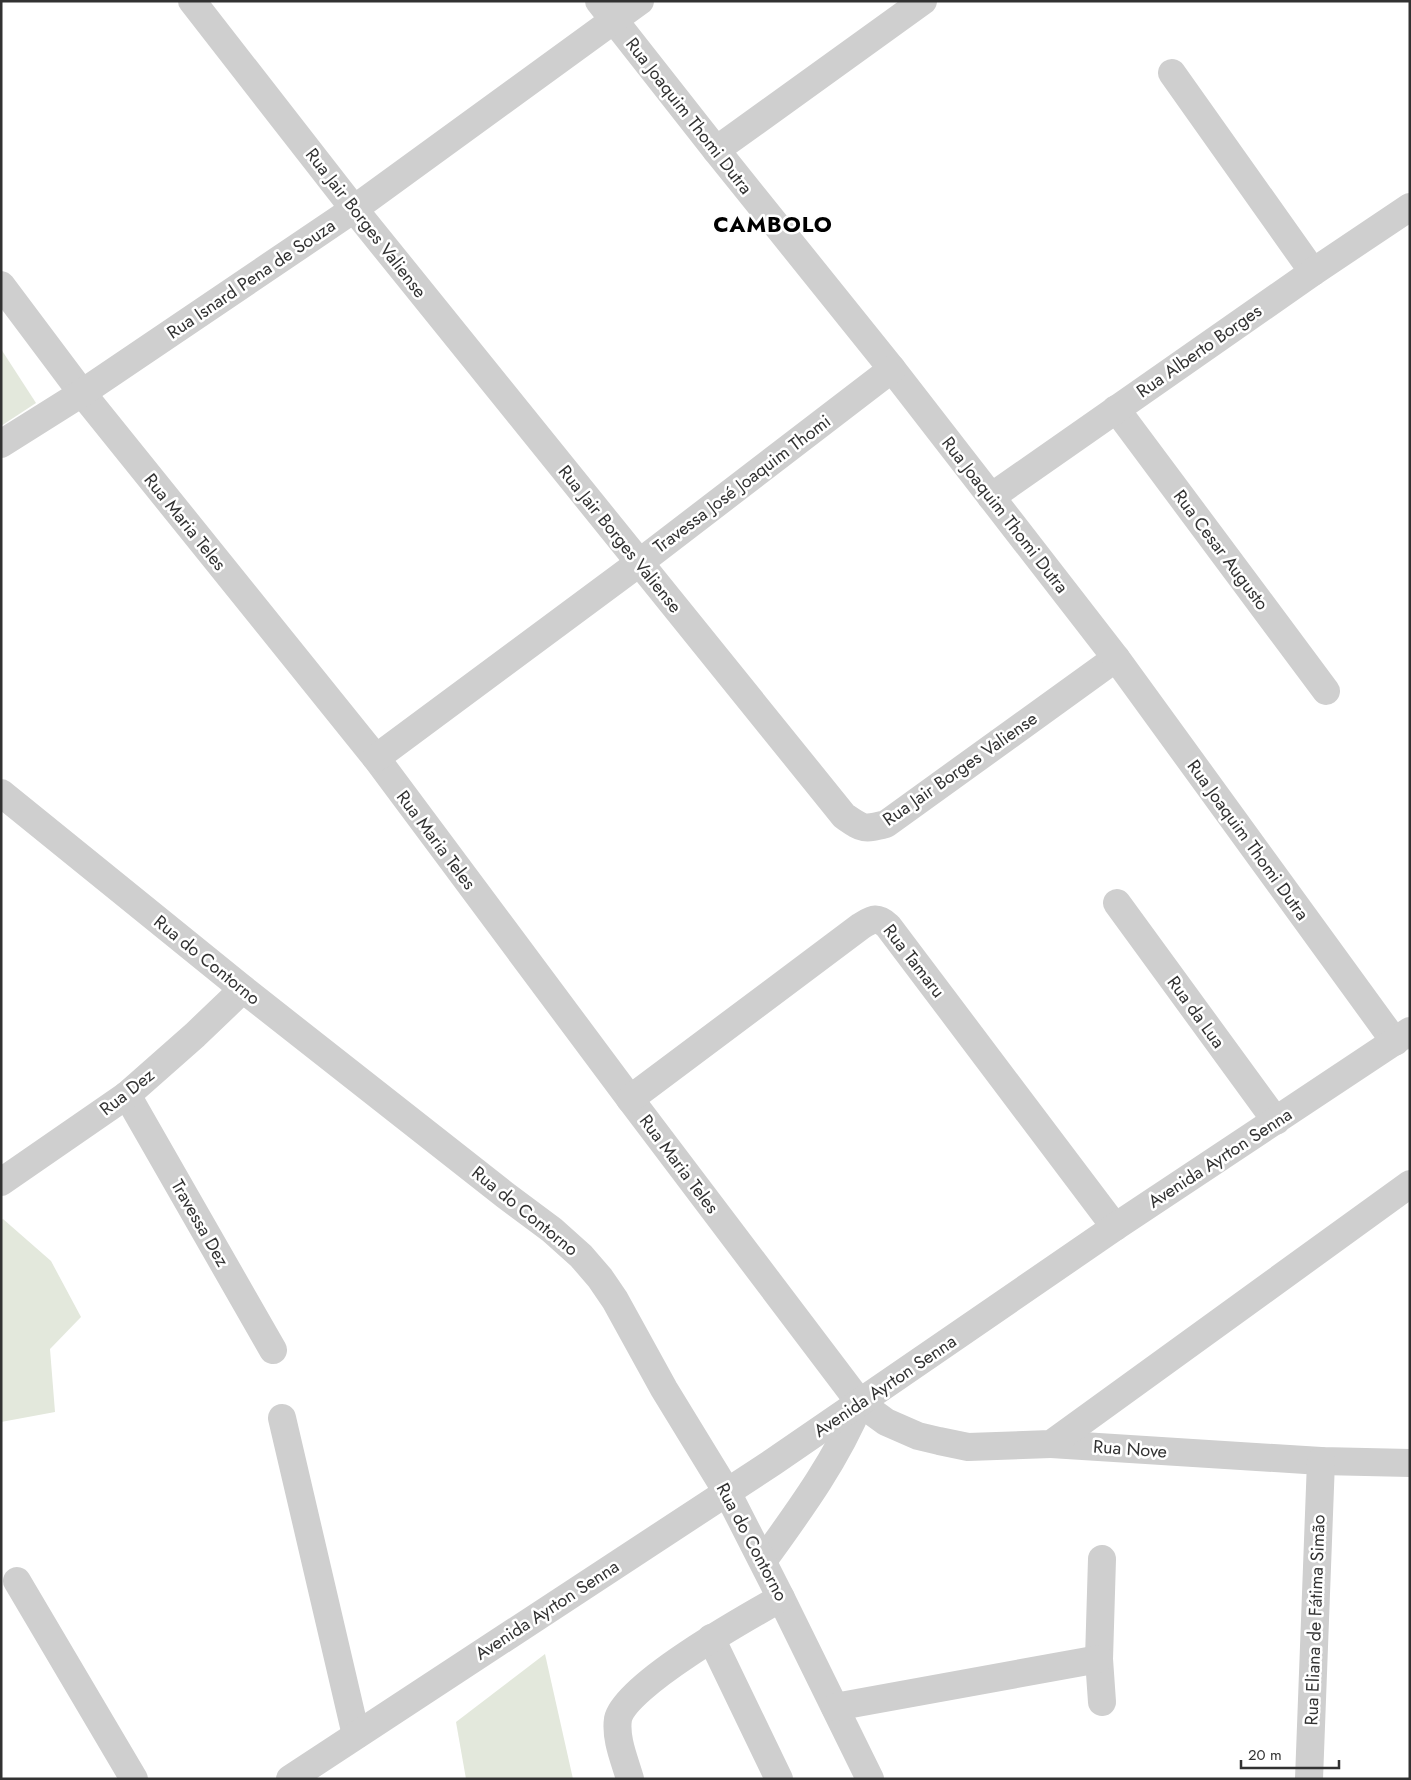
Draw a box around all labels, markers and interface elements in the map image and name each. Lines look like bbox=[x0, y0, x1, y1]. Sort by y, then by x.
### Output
street label: Rua Joaquim Thomi Dutra bbox=[619, 32, 759, 200]
street label: Rua Jair Borges Valiense bbox=[299, 143, 433, 303]
district label: CAMBOLO bbox=[713, 208, 833, 240]
street label: Rua Isnard Pena de Souza bbox=[162, 213, 340, 345]
street label: Rua Alberto Borges bbox=[1131, 298, 1267, 404]
street label: Travessa José Joaquim Thomi bbox=[648, 409, 836, 559]
street label: Rua Joaquim Thomi Dutra bbox=[935, 431, 1075, 599]
street label: Rua Jair Borges Valiense bbox=[552, 459, 688, 619]
street label: Rua Maria Teles bbox=[138, 468, 232, 576]
street label: Rua Cesar Augusto bbox=[1167, 484, 1275, 616]
street label: Rua Jair Borges Valiense bbox=[877, 706, 1043, 832]
street label: Rua Joaquim Thomi Dutra bbox=[1181, 754, 1315, 926]
street label: Rua Maria Teles bbox=[390, 785, 482, 895]
street label: Rua do Contorno bbox=[148, 909, 266, 1011]
street label: Rua Tamaru bbox=[877, 919, 951, 1003]
street label: Rua da Lua bbox=[1161, 970, 1231, 1054]
street label: Rua Dez bbox=[94, 1062, 160, 1122]
street label: Avenida Ayrton Senna bbox=[1143, 1102, 1297, 1214]
street label: Rua Maria Teles bbox=[633, 1109, 725, 1219]
street label: Rua do Contorno bbox=[466, 1160, 584, 1262]
street label: Travessa Dez bbox=[165, 1175, 236, 1272]
street label: Avenida Ayrton Senna bbox=[808, 1328, 962, 1444]
street label: Rua Nove bbox=[1092, 1433, 1168, 1465]
street label: Rua do Contorno bbox=[710, 1478, 794, 1606]
street label: Rua Eliana de Fátima Simão bbox=[1298, 1514, 1332, 1726]
street label: Avenida Ayrton Senna bbox=[470, 1554, 624, 1666]
scale bar bbox=[1241, 1738, 1338, 1770]
text: 20 m bbox=[1248, 1744, 1282, 1766]

